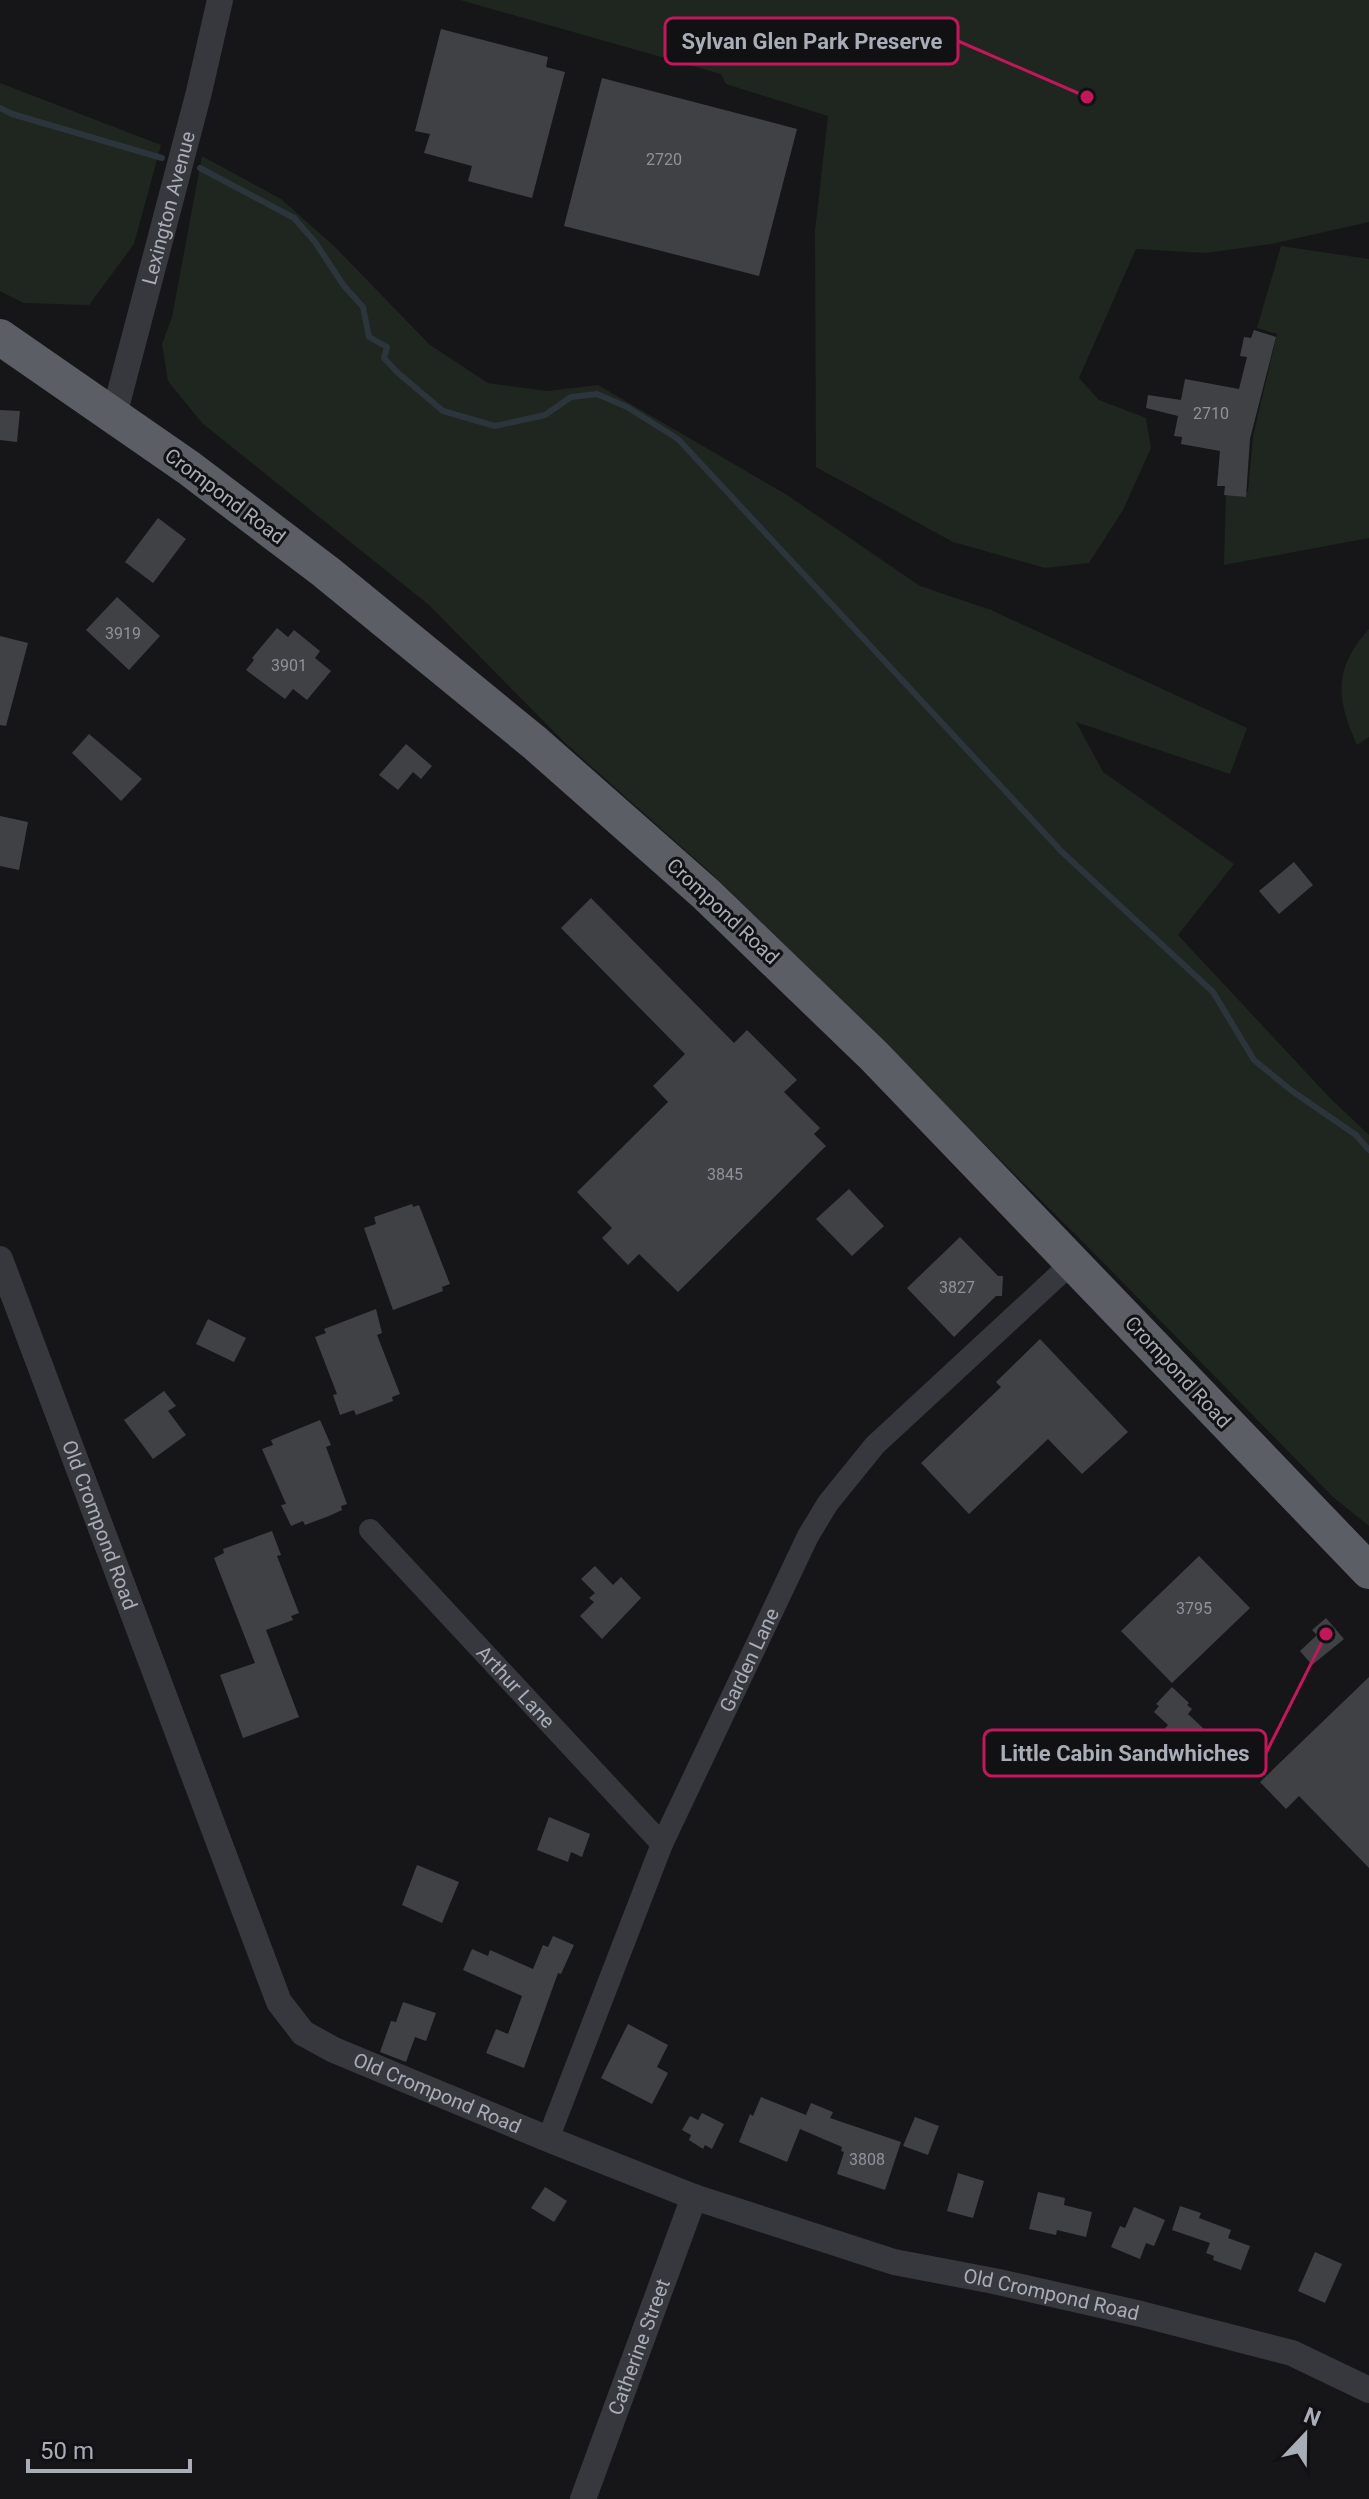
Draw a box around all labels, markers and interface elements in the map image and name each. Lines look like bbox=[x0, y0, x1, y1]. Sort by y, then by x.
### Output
callout: Sylvan Glen Park Preserve bbox=[665, 18, 958, 64]
text: Sylvan Glen Park Preserve bbox=[682, 29, 943, 54]
street label: Lexington Avenue bbox=[137, 129, 200, 287]
house number: 2720 bbox=[646, 150, 682, 169]
house number: 2710 bbox=[1193, 404, 1229, 423]
street label: Crompond Road bbox=[160, 443, 290, 549]
house number: 3919 bbox=[105, 624, 141, 643]
house number: 3901 bbox=[271, 656, 307, 675]
street label: Crompond Road bbox=[662, 853, 784, 969]
house number: 3845 bbox=[707, 1165, 743, 1184]
house number: 3827 bbox=[939, 1278, 975, 1297]
street label: Crompond Road bbox=[1120, 1311, 1236, 1433]
street label: Old Crompond Road bbox=[57, 1437, 143, 1613]
house number: 3795 bbox=[1176, 1599, 1212, 1618]
street label: Garden Lane bbox=[714, 1604, 784, 1716]
street label: Arthur Lane bbox=[472, 1640, 560, 1733]
callout: Little Cabin Sandwhiches bbox=[984, 1730, 1266, 1776]
text: Little Cabin Sandwhiches bbox=[1000, 1741, 1250, 1766]
street label: Old Crompond Road bbox=[350, 2047, 525, 2138]
house number: 3808 bbox=[849, 2150, 885, 2169]
street label: Old Crompond Road bbox=[961, 2263, 1142, 2325]
street label: Catherine Street bbox=[603, 2276, 675, 2418]
north arrow bbox=[1265, 2395, 1345, 2475]
text: N bbox=[1300, 2402, 1324, 2431]
scale bar bbox=[28, 2423, 190, 2473]
text: 50 m bbox=[40, 2437, 94, 2465]

